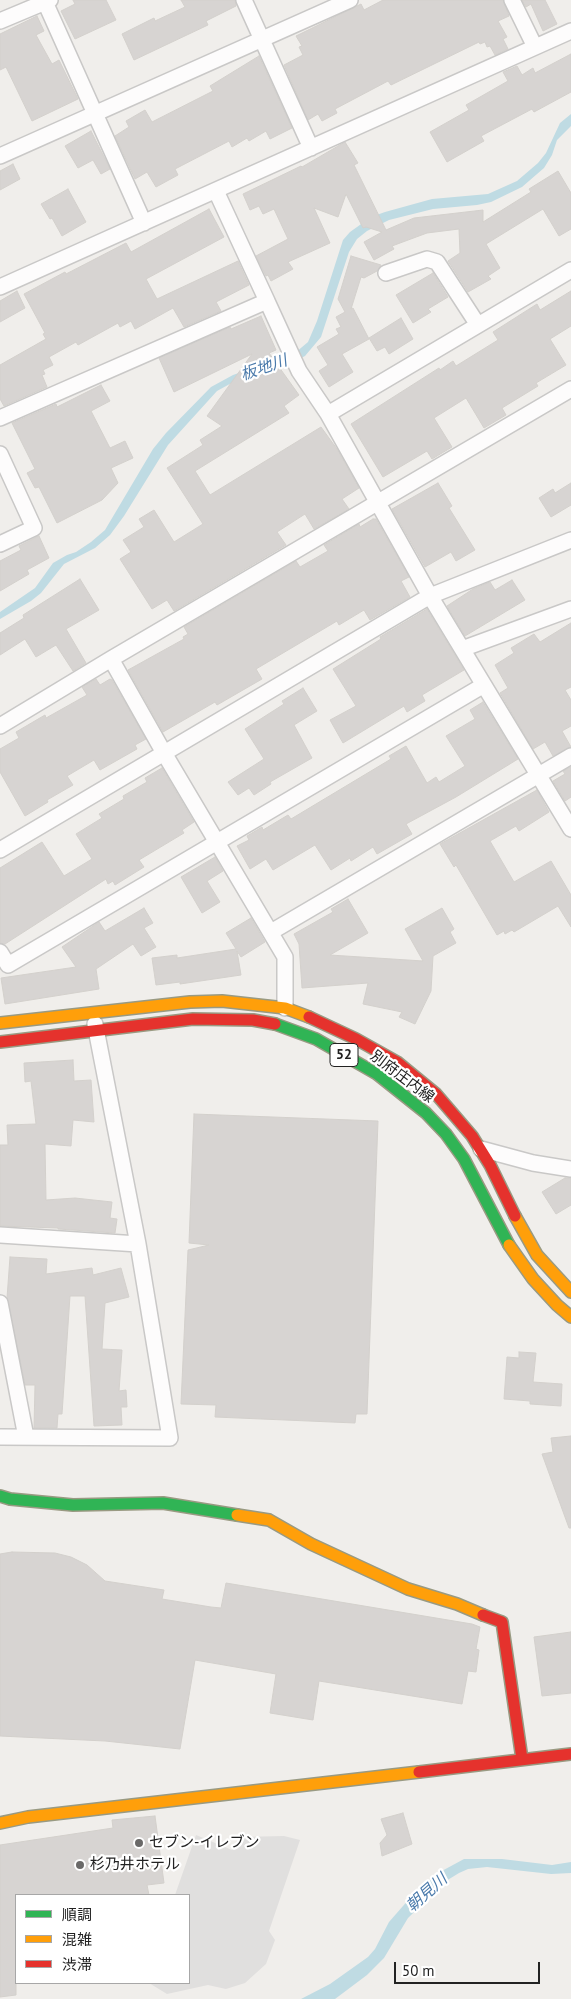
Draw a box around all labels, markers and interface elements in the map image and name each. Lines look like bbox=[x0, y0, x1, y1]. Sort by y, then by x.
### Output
water label: 板地川 bbox=[238, 351, 290, 385]
road number: 52 bbox=[330, 1044, 358, 1066]
street label: 別府庄内線 bbox=[367, 1047, 437, 1107]
place label: セブン-イレブン bbox=[149, 1834, 259, 1852]
marker: セブン-イレブン bbox=[133, 1837, 145, 1849]
place label: 杉乃井ホテル bbox=[90, 1856, 180, 1874]
marker: 杉乃井ホテル bbox=[74, 1859, 86, 1871]
water label: 朝見川 bbox=[403, 1870, 451, 1916]
legend bbox=[15, 1894, 190, 1984]
text: 順調 bbox=[62, 1905, 92, 1924]
text: 混雑 bbox=[62, 1930, 92, 1949]
scale bar bbox=[396, 1952, 542, 1984]
text: 渋滞 bbox=[62, 1955, 92, 1974]
text: 50 m bbox=[402, 1961, 435, 1980]

